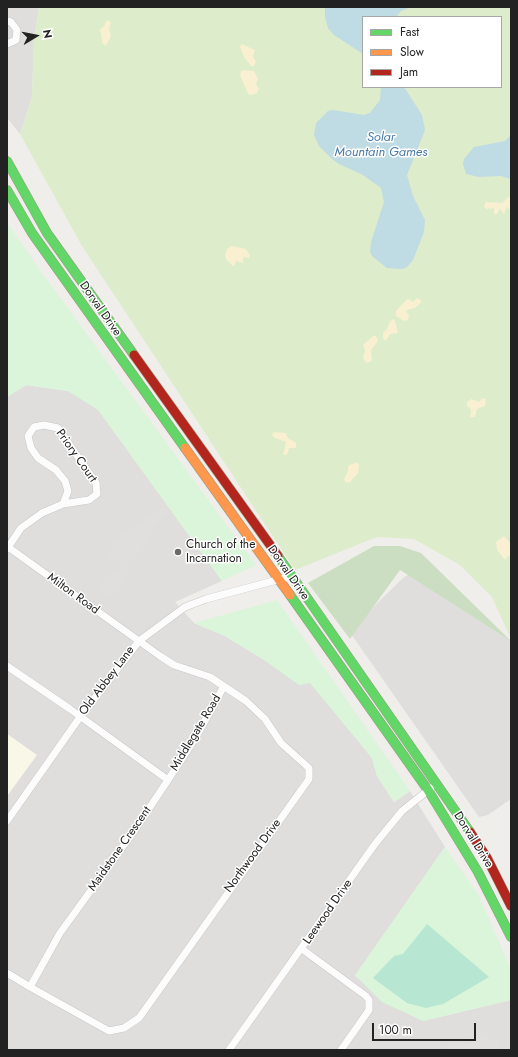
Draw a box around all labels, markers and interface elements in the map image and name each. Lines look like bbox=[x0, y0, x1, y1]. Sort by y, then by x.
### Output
north arrow bbox=[16, 16, 56, 56]
legend bbox=[362, 16, 502, 88]
text: Fast bbox=[400, 23, 419, 41]
text: N bbox=[39, 28, 56, 40]
text: Slow bbox=[400, 43, 424, 61]
text: Jam bbox=[400, 63, 418, 81]
water label: Solar Mountain Games bbox=[335, 130, 427, 161]
street label: Dorval Drive bbox=[76, 279, 124, 339]
street label: Priory Court bbox=[52, 427, 100, 485]
place label: Church of the Incarnation bbox=[186, 538, 255, 566]
street label: Dorval Drive bbox=[264, 543, 312, 603]
marker: Church of the Incarnation bbox=[173, 547, 183, 557]
street label: Milton Road bbox=[44, 570, 102, 618]
street label: Old Abbey Lane bbox=[76, 644, 138, 718]
street label: Middlegate Road bbox=[168, 692, 224, 774]
street label: Maidstone Crescent bbox=[85, 804, 155, 894]
street label: Dorval Drive bbox=[450, 809, 496, 871]
street label: Northwood Drive bbox=[222, 816, 284, 896]
street label: Leewood Drive bbox=[300, 877, 356, 947]
scale bar bbox=[374, 1015, 478, 1041]
text: 100 m bbox=[379, 1021, 412, 1039]

